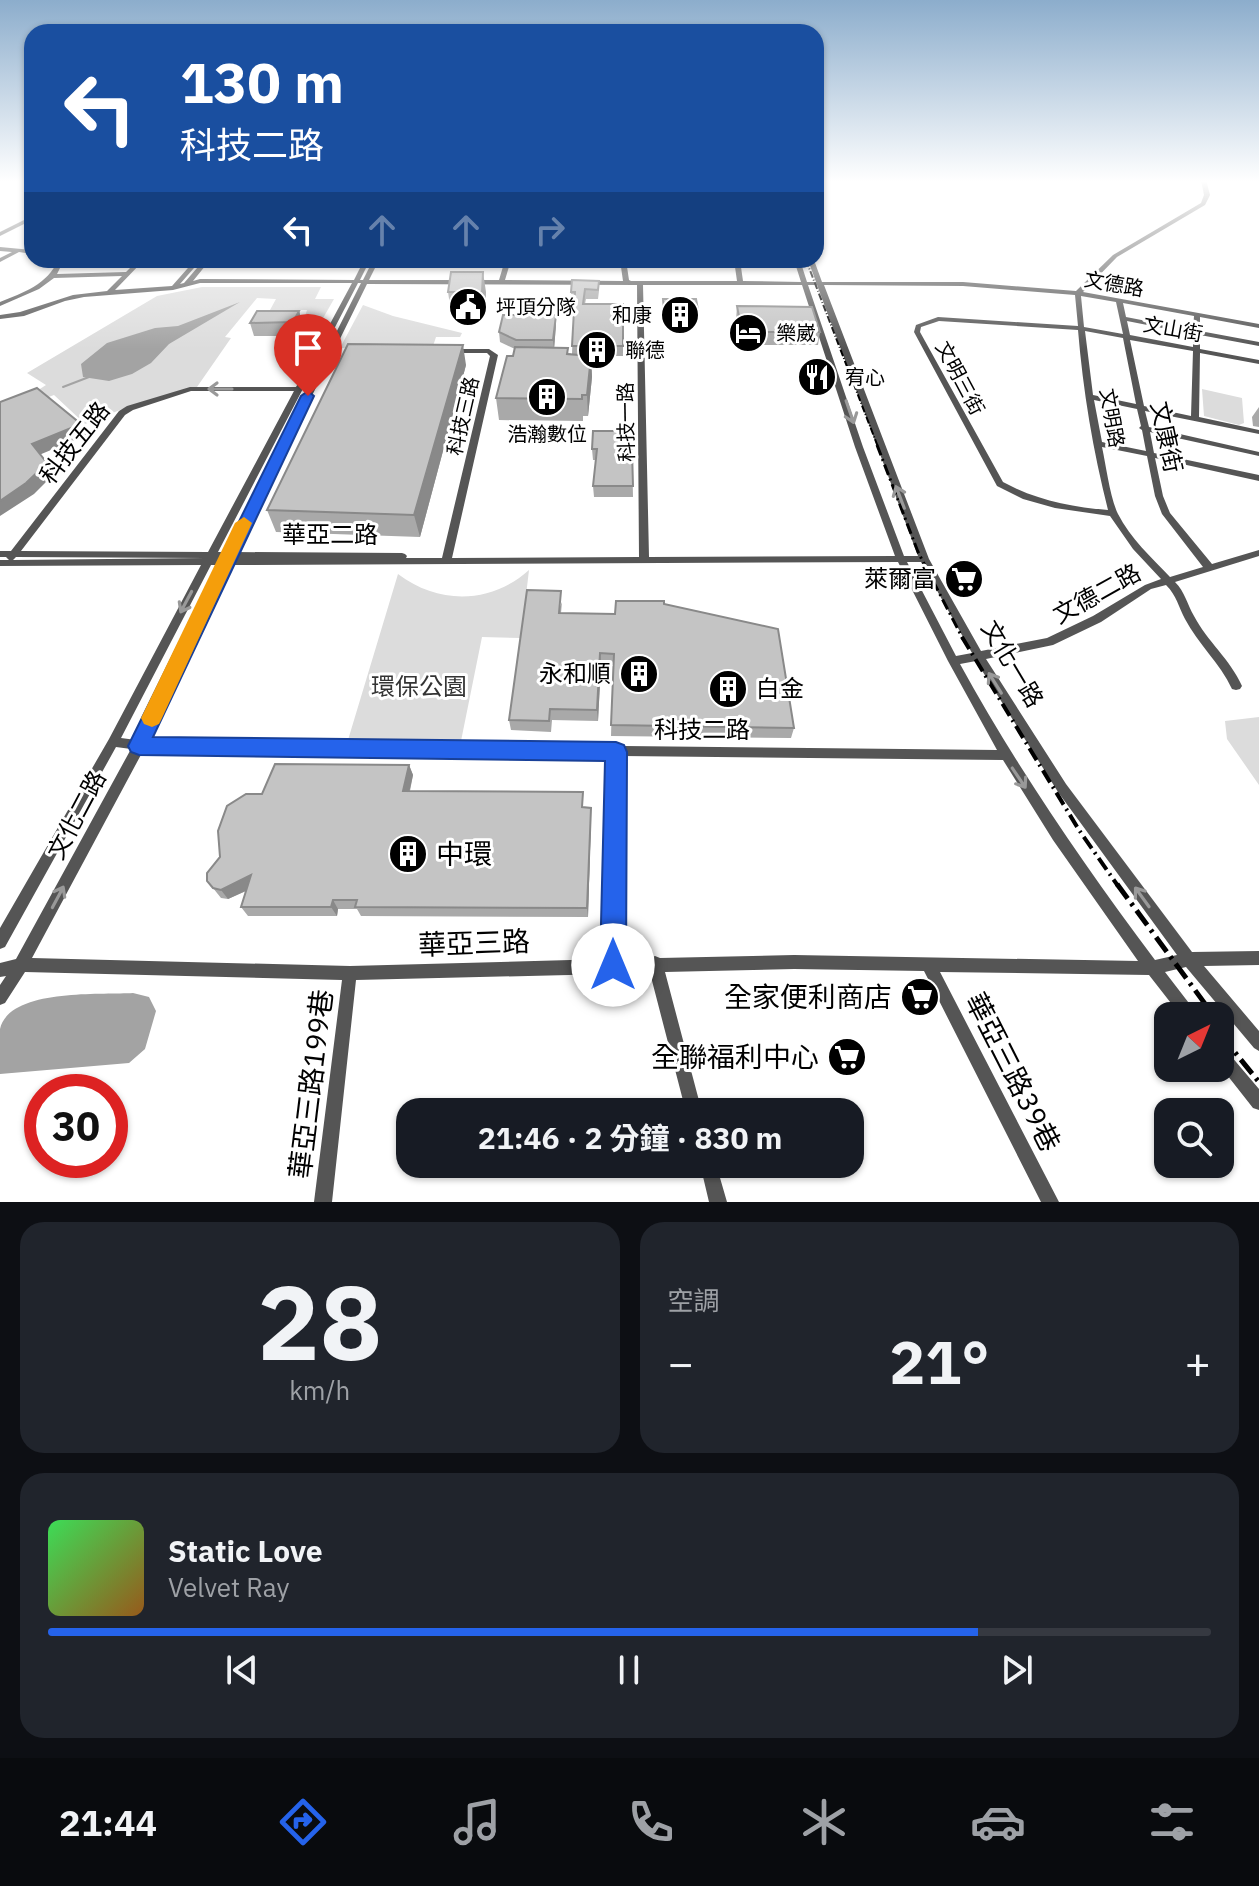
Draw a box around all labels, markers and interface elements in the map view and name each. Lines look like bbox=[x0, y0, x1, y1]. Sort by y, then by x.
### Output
text: 130 m bbox=[180, 46, 344, 118]
icon: left bbox=[48, 56, 152, 160]
text: 科技二路 bbox=[180, 121, 324, 168]
icon: left bbox=[276, 208, 320, 252]
icon: ahead bbox=[360, 208, 404, 252]
icon: ahead bbox=[444, 208, 488, 252]
icon: right bbox=[528, 208, 572, 252]
street label: 文德路 bbox=[1082, 265, 1146, 302]
public building icon: 坪頂分隊 bbox=[447, 286, 489, 328]
place label: 坪頂分隊 bbox=[496, 293, 576, 320]
building icon: 和康 bbox=[659, 294, 701, 336]
place label: 和康 bbox=[612, 301, 652, 328]
street label: 文山街 bbox=[1141, 310, 1205, 347]
hotel icon: 樂崴 bbox=[727, 312, 769, 354]
pin bbox=[274, 314, 342, 396]
place label: 樂崴 bbox=[776, 319, 816, 346]
icon: arrive bbox=[286, 326, 330, 370]
building icon: 聯德 bbox=[576, 329, 618, 371]
place label: 聯德 bbox=[625, 336, 665, 363]
street label: 文明三街 bbox=[930, 336, 991, 419]
restaurant icon: 宥心 bbox=[796, 356, 838, 398]
place label: 宥心 bbox=[845, 363, 885, 390]
street label: 科技三路 bbox=[440, 374, 485, 458]
building icon: 浩瀚數位 bbox=[526, 376, 568, 418]
one-way arrow bbox=[207, 381, 234, 397]
street label: 科技一路 bbox=[611, 382, 640, 462]
street label: 文明路 bbox=[1094, 386, 1131, 450]
street label: 科技五路 bbox=[32, 395, 116, 490]
street label: 文康街 bbox=[1144, 398, 1190, 475]
one-way arrow bbox=[843, 399, 858, 424]
place label: 浩瀚數位 bbox=[507, 420, 587, 447]
one-way arrow bbox=[892, 485, 906, 510]
street label: 華亞二路 bbox=[282, 518, 378, 550]
street label: 文德二路 bbox=[1047, 556, 1146, 630]
supermarket icon: 萊爾富 bbox=[943, 558, 985, 600]
place label: 萊爾富 bbox=[864, 562, 936, 594]
one-way arrow bbox=[178, 590, 194, 613]
street label: 文化一路 bbox=[974, 614, 1051, 713]
building icon: 永和順 bbox=[618, 653, 660, 695]
place label: 永和順 bbox=[539, 657, 611, 689]
building icon: 白金 bbox=[707, 668, 749, 710]
park label: 環保公園 bbox=[371, 670, 467, 702]
place label: 白金 bbox=[756, 672, 804, 704]
one-way arrow bbox=[986, 672, 1002, 695]
street label: 科技二路 bbox=[654, 713, 750, 745]
street label: 文化二路 bbox=[39, 765, 113, 864]
one-way arrow bbox=[1011, 766, 1027, 788]
building icon: 中環 bbox=[387, 833, 429, 875]
place label: 中環 bbox=[436, 835, 492, 872]
one-way arrow bbox=[51, 885, 67, 909]
one-way arrow bbox=[1134, 887, 1151, 908]
street label: 華亞三路 bbox=[417, 922, 531, 963]
position arrow bbox=[571, 923, 655, 1007]
supermarket icon: 全家便利商店 bbox=[899, 976, 941, 1018]
place label: 全家便利商店 bbox=[724, 978, 892, 1015]
street label: 華亞三路39巷 bbox=[958, 986, 1069, 1158]
street label: 華亞三路199巷 bbox=[281, 987, 340, 1181]
north arrow bbox=[1154, 1002, 1234, 1082]
map controls bbox=[1154, 1002, 1234, 1178]
supermarket icon: 全聯福利中心 bbox=[826, 1036, 868, 1078]
place label: 全聯福利中心 bbox=[651, 1038, 819, 1075]
speed limit sign: 30 bbox=[24, 1074, 128, 1178]
button: search bbox=[1154, 1098, 1234, 1178]
text: 21:46 · 2 分鐘 · 830 m bbox=[478, 1118, 782, 1157]
text: 28 bbox=[257, 1253, 382, 1389]
text: 空調 bbox=[668, 1283, 720, 1317]
text: 21° bbox=[889, 1322, 989, 1401]
text: − bbox=[668, 1334, 694, 1391]
text: + bbox=[1185, 1334, 1211, 1391]
text: km/h bbox=[289, 1373, 350, 1407]
text: Static Love bbox=[168, 1531, 323, 1570]
text: Velvet Ray bbox=[168, 1570, 289, 1604]
icon: previous bbox=[220, 1648, 264, 1692]
icon: pause bbox=[607, 1648, 651, 1692]
icon: next bbox=[995, 1648, 1039, 1692]
icon: directions bbox=[275, 1794, 331, 1850]
icon: music bbox=[449, 1794, 505, 1850]
icon: phone bbox=[623, 1794, 679, 1850]
icon: climate bbox=[796, 1794, 852, 1850]
icon: car bbox=[970, 1794, 1026, 1850]
icon: filters bbox=[1144, 1794, 1200, 1850]
text: 21:44 bbox=[59, 1799, 157, 1846]

